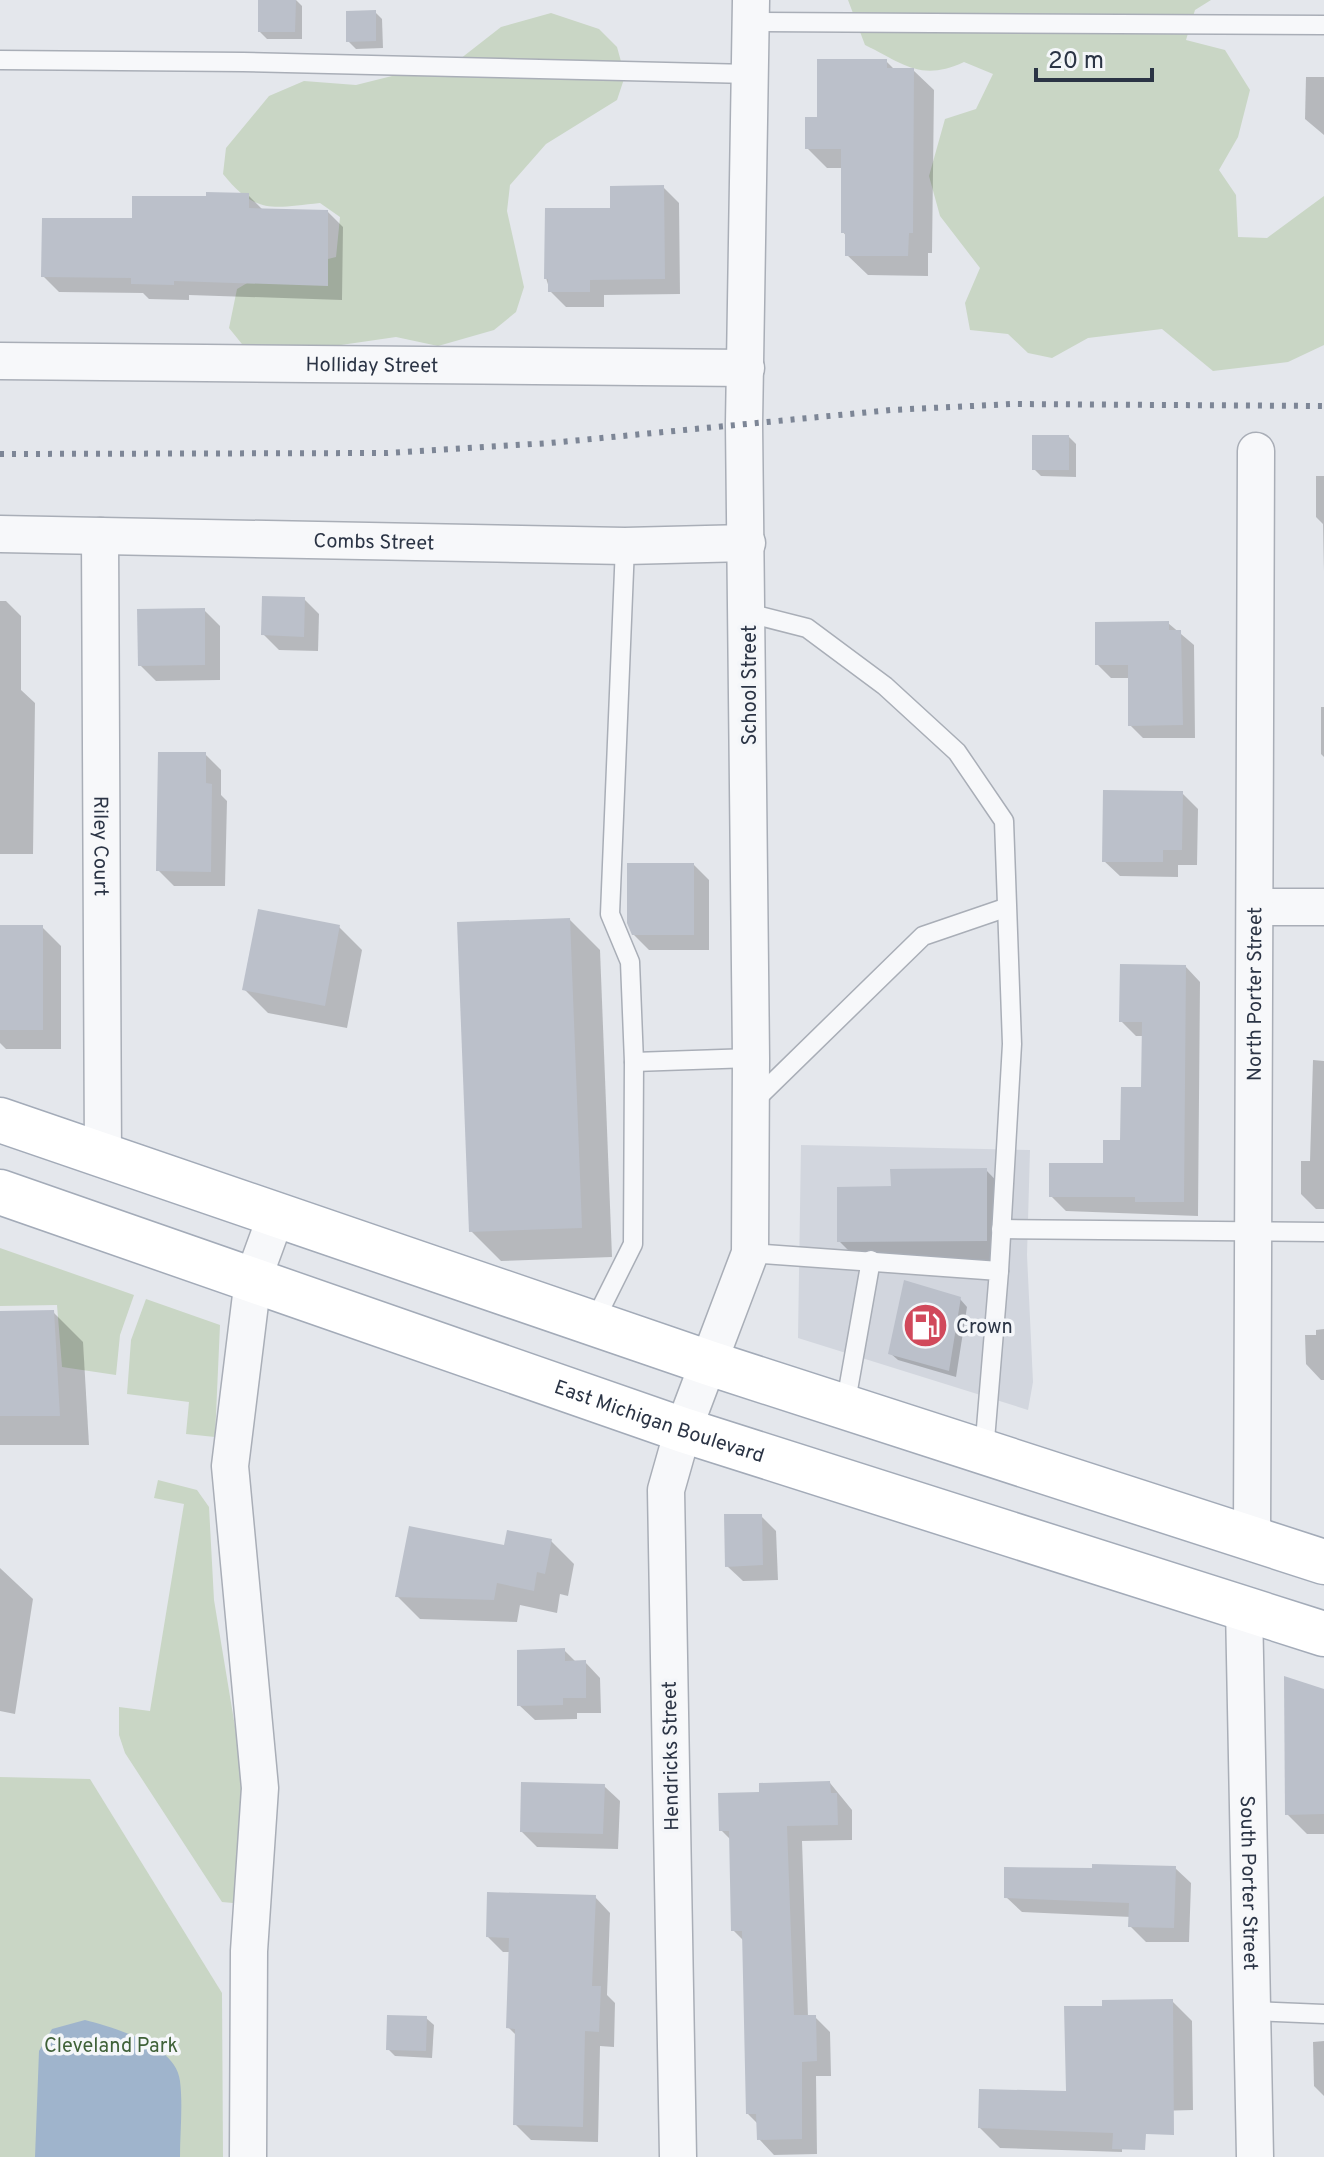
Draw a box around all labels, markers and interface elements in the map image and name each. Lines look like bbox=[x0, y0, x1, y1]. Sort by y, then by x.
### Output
scale bar bbox=[1036, 32, 1152, 82]
text: 20 m bbox=[1048, 47, 1104, 77]
street label: Holliday Street bbox=[305, 353, 439, 380]
street label: Combs Street bbox=[313, 529, 435, 557]
street label: School Street bbox=[738, 625, 764, 745]
street label: Riley Court bbox=[86, 796, 113, 896]
street label: North Porter Street bbox=[1243, 907, 1269, 1081]
fuel station icon: Crown bbox=[901, 1302, 949, 1350]
place label: Crown bbox=[956, 1315, 1013, 1341]
street label: East Michigan Boulevard bbox=[550, 1375, 767, 1470]
street label: Hendricks Street bbox=[658, 1681, 686, 1831]
street label: South Porter Street bbox=[1233, 1795, 1262, 1971]
park label: Cleveland Park bbox=[44, 2034, 178, 2060]

